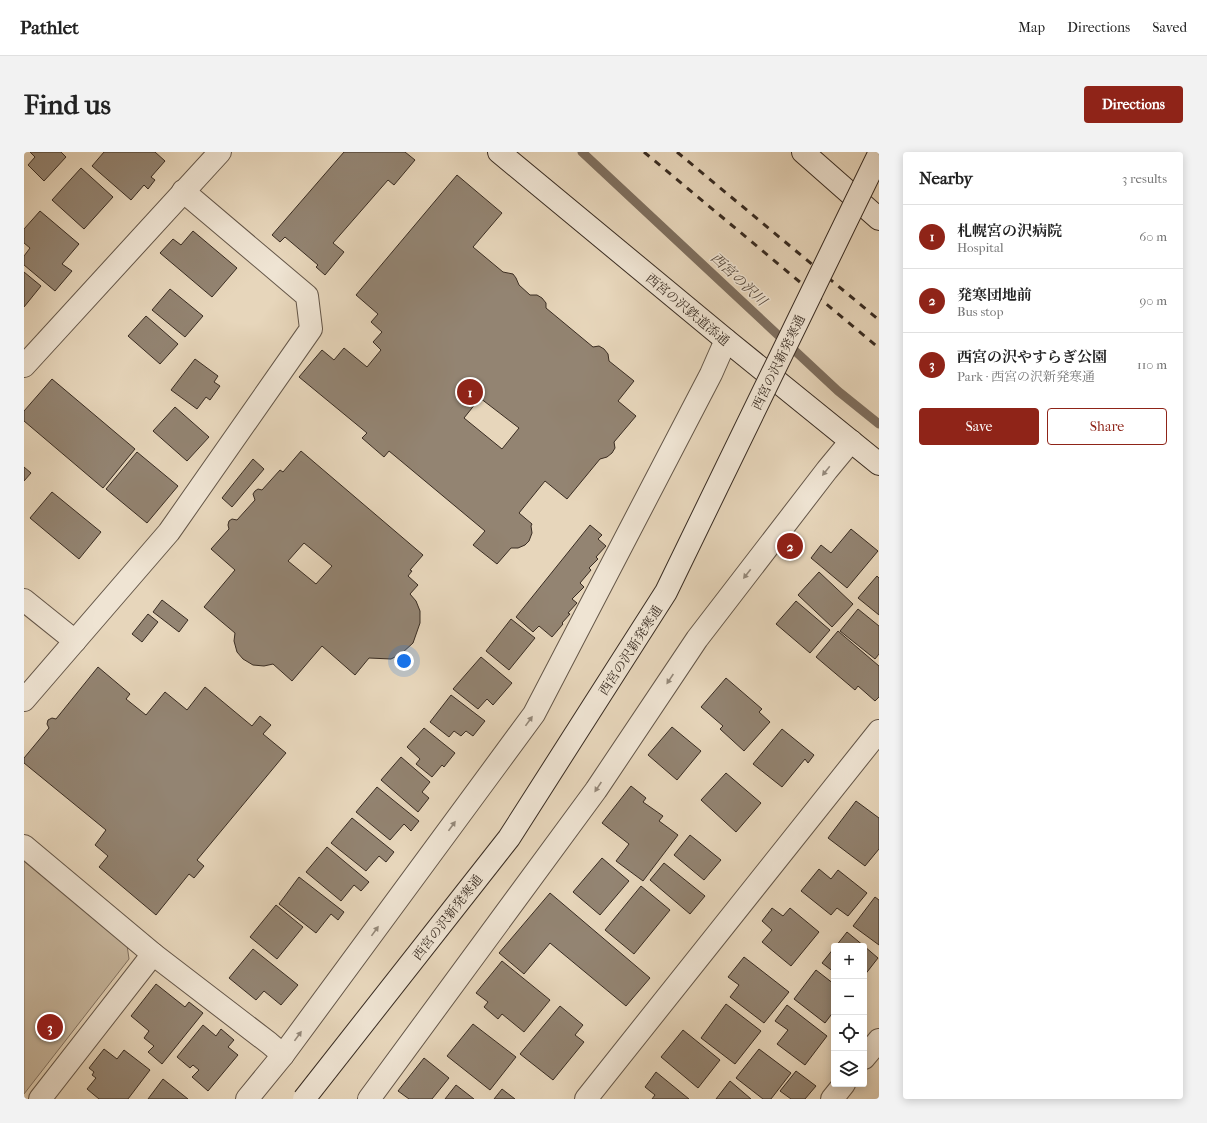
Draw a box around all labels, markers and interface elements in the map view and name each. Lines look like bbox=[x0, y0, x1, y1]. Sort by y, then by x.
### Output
text: Pathlet bbox=[20, 17, 79, 39]
text: Map bbox=[1018, 19, 1045, 36]
text: Directions bbox=[1067, 19, 1130, 36]
text: Saved bbox=[1152, 19, 1187, 36]
button: Directions bbox=[1084, 86, 1183, 123]
text: Find us bbox=[24, 88, 111, 121]
text: Nearby bbox=[919, 168, 973, 188]
text: 3 results bbox=[1122, 171, 1167, 186]
text: 札幌宮の沢病院 bbox=[957, 222, 1062, 240]
text: 1 bbox=[930, 229, 934, 244]
text: 60 m bbox=[1139, 229, 1167, 244]
text: Hospital bbox=[957, 240, 1004, 255]
water label: 西宮の沢川 bbox=[707, 249, 772, 311]
street label: 西宮の沢鉄道添通 bbox=[643, 270, 732, 349]
text: 発寒団地前 bbox=[957, 286, 1032, 304]
text: 2 bbox=[929, 293, 935, 308]
text: 90 m bbox=[1139, 293, 1167, 308]
text: Bus stop bbox=[957, 304, 1003, 319]
street label: 西宮の沢新発寒通 bbox=[749, 312, 808, 412]
text: 西宮の沢やすらぎ公園 bbox=[957, 348, 1107, 366]
text: 3 bbox=[929, 357, 935, 372]
text: 110 m bbox=[1137, 357, 1167, 372]
text: Park · 西宮の沢新発寒通 bbox=[957, 369, 1095, 384]
pin: 1 bbox=[457, 377, 483, 407]
button: Save bbox=[919, 408, 1039, 445]
button: Share bbox=[1047, 408, 1167, 445]
one-way arrow bbox=[822, 465, 830, 476]
pin: 2 bbox=[777, 531, 803, 561]
one-way arrow bbox=[742, 568, 751, 579]
street label: 西宮の沢新発寒通 bbox=[596, 603, 665, 698]
your location bbox=[394, 651, 414, 671]
one-way arrow bbox=[666, 674, 674, 684]
one-way arrow bbox=[525, 716, 533, 727]
one-way arrow bbox=[594, 782, 602, 792]
one-way arrow bbox=[448, 821, 456, 832]
street label: 西宮の沢新発寒通 bbox=[409, 872, 485, 963]
one-way arrow bbox=[371, 925, 379, 936]
map controls bbox=[831, 943, 867, 1087]
button: + bbox=[831, 943, 867, 979]
button: − bbox=[831, 979, 867, 1015]
pin: 3 bbox=[37, 1012, 63, 1042]
button: locate bbox=[831, 1015, 867, 1051]
one-way arrow bbox=[293, 1030, 302, 1041]
button: layers bbox=[831, 1051, 867, 1087]

